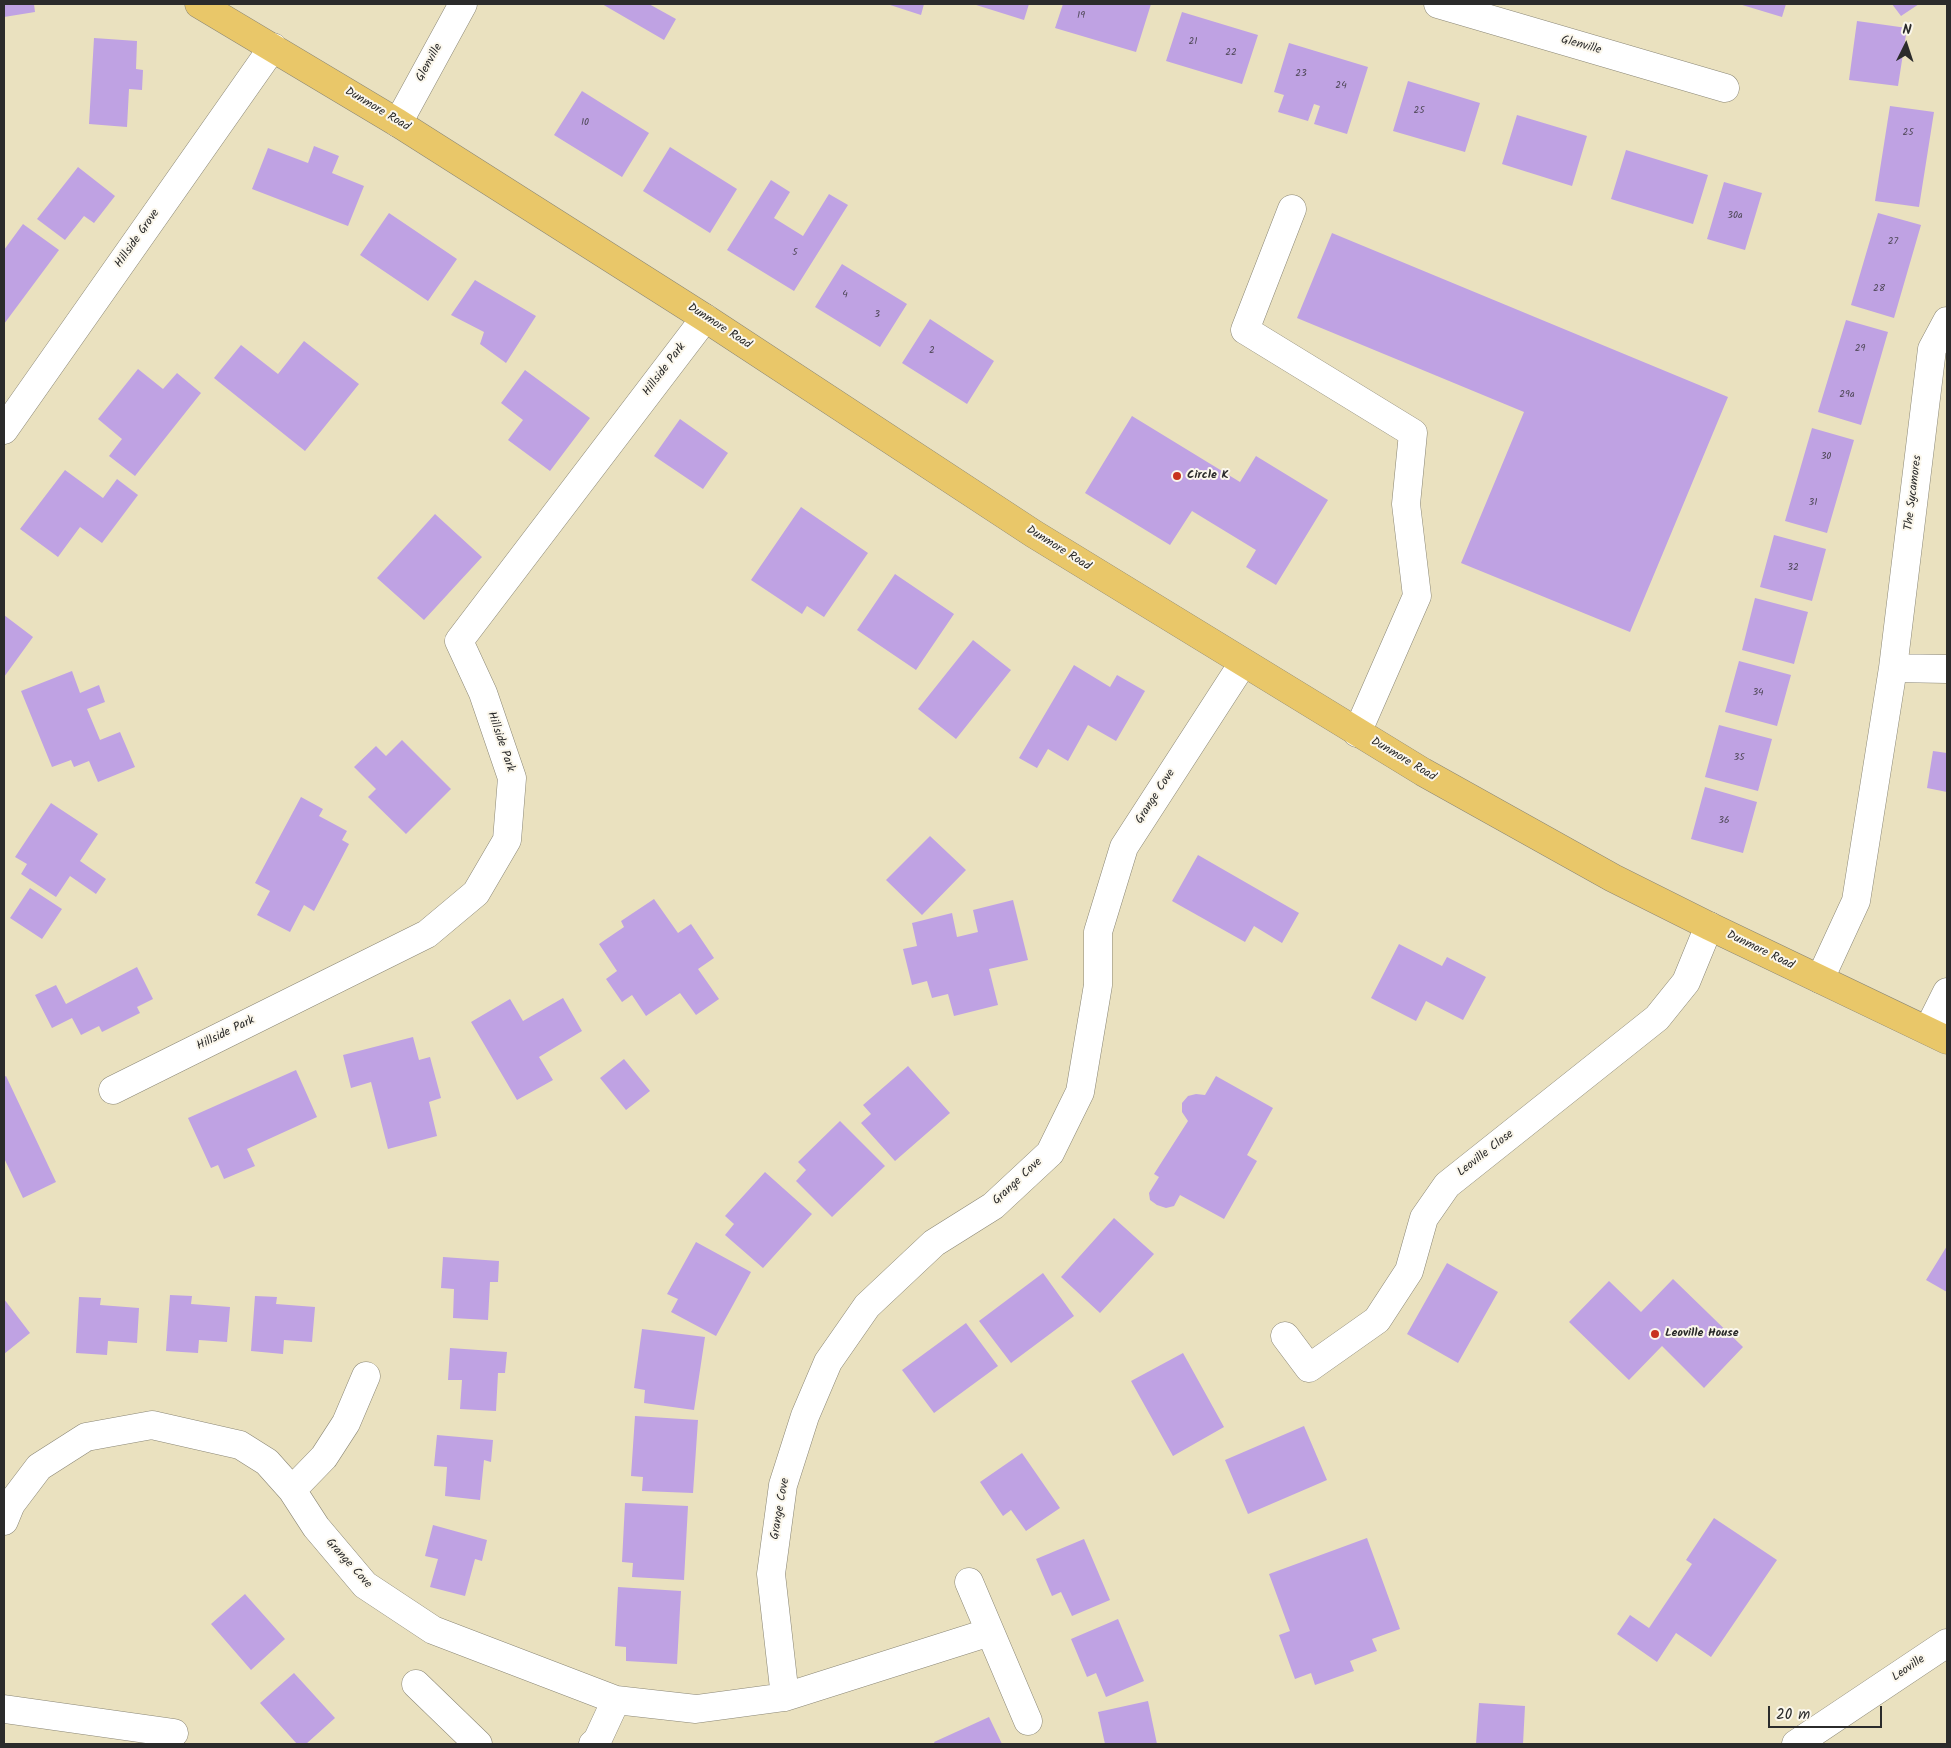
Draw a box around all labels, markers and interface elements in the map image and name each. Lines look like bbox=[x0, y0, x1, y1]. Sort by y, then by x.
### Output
house number: 19 bbox=[1077, 10, 1085, 22]
text: N bbox=[1902, 19, 1912, 41]
north arrow bbox=[1881, 20, 1931, 70]
street label: Glenville bbox=[1559, 33, 1603, 59]
house number: 21 bbox=[1189, 36, 1197, 48]
street label: Glenville bbox=[414, 41, 446, 85]
house number: 22 bbox=[1225, 47, 1237, 59]
house number: 23 bbox=[1295, 68, 1307, 80]
house number: 24 bbox=[1335, 80, 1347, 92]
street label: Dunmore Road bbox=[342, 85, 412, 135]
house number: 25 bbox=[1413, 105, 1425, 117]
house number: 10 bbox=[581, 117, 589, 129]
house number: 25 bbox=[1902, 127, 1914, 139]
street label: Hillside Grove bbox=[113, 207, 163, 271]
house number: 30a bbox=[1727, 210, 1743, 222]
house number: 27 bbox=[1888, 236, 1898, 248]
house number: 5 bbox=[792, 247, 798, 259]
house number: 28 bbox=[1873, 283, 1885, 295]
house number: 4 bbox=[842, 289, 848, 301]
street label: Dunmore Road bbox=[684, 301, 754, 353]
house number: 3 bbox=[874, 309, 880, 321]
street label: Hillside Park bbox=[640, 341, 690, 399]
house number: 29 bbox=[1855, 343, 1865, 355]
house number: 2 bbox=[929, 345, 935, 357]
house number: 29a bbox=[1839, 389, 1855, 401]
house number: 30 bbox=[1821, 451, 1831, 463]
street label: The Sycamores bbox=[1902, 455, 1926, 531]
place label: Circle K bbox=[1187, 469, 1229, 483]
marker: Circle K bbox=[1171, 470, 1183, 482]
house number: 31 bbox=[1809, 497, 1817, 509]
street label: Dunmore Road bbox=[1023, 524, 1093, 574]
house number: 32 bbox=[1787, 562, 1799, 574]
house number: 34 bbox=[1752, 687, 1764, 699]
street label: Hillside Park bbox=[483, 710, 517, 774]
street label: Dunmore Road bbox=[1368, 735, 1438, 785]
house number: 35 bbox=[1733, 752, 1745, 764]
street label: Grange Cove bbox=[1133, 767, 1179, 827]
house number: 36 bbox=[1718, 815, 1730, 827]
street label: Dunmore Road bbox=[1724, 928, 1796, 974]
street label: Hillside Park bbox=[195, 1014, 257, 1054]
street label: Leoville Close bbox=[1455, 1128, 1517, 1180]
street label: Grange Cove bbox=[990, 1155, 1046, 1209]
place label: Leoville House bbox=[1665, 1327, 1738, 1341]
marker: Leoville House bbox=[1649, 1328, 1661, 1340]
street label: Grange Cove bbox=[768, 1477, 794, 1541]
street label: Grange Cove bbox=[322, 1536, 374, 1592]
street label: Leoville bbox=[1890, 1653, 1928, 1685]
scale bar bbox=[1771, 1696, 1885, 1728]
text: 20 m bbox=[1776, 1703, 1810, 1727]

